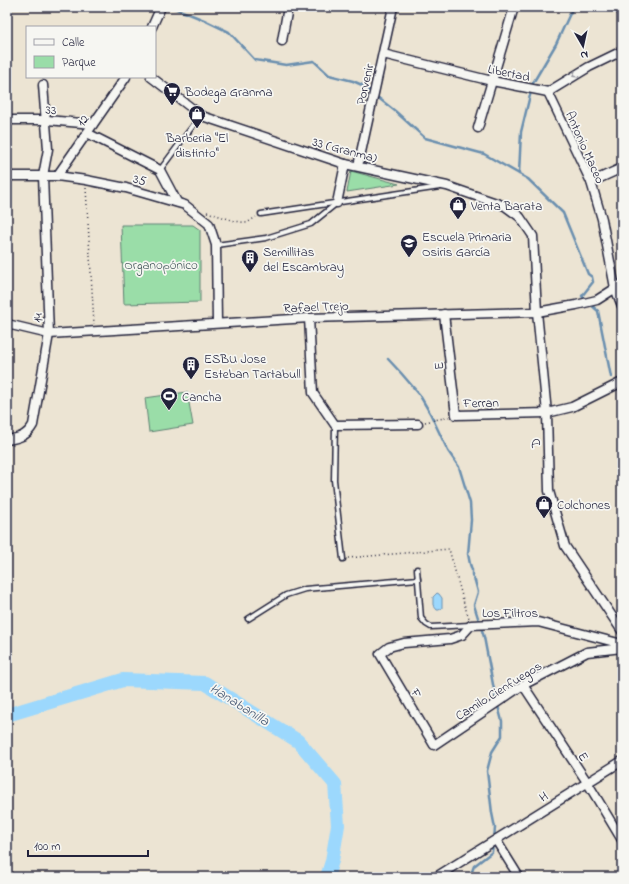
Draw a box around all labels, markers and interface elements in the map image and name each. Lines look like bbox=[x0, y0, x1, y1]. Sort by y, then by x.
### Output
legend bbox=[26, 26, 156, 78]
north arrow bbox=[563, 26, 603, 66]
text: Calle bbox=[62, 34, 85, 52]
text: N bbox=[579, 46, 589, 63]
text: Parque bbox=[62, 54, 96, 72]
street label: Libertad bbox=[486, 60, 532, 87]
street label: Porvenir bbox=[352, 61, 380, 107]
one-way arrow bbox=[572, 71, 579, 78]
supermarket icon: Bodega Granma bbox=[162, 81, 182, 106]
place label: Bodega Granma bbox=[184, 83, 272, 103]
street label: 33 bbox=[45, 101, 57, 120]
shop icon: Barberia "El distinto" bbox=[187, 104, 207, 129]
street label: Antonio Maceo bbox=[560, 108, 609, 187]
street label: 12 bbox=[72, 111, 94, 131]
place label: Barberia "El distinto" bbox=[165, 129, 228, 163]
street label: 33 (Granma) bbox=[310, 133, 379, 168]
street label: 35 bbox=[131, 170, 149, 191]
shop icon: Venta Barata bbox=[448, 195, 468, 220]
place label: Venta Barata bbox=[470, 197, 542, 216]
place label: Escuela Primaria Osiris García bbox=[422, 228, 512, 262]
school or university icon: Escuela Primaria Osiris García bbox=[399, 233, 419, 258]
place label: Semillitas del Escambray bbox=[263, 243, 344, 278]
building icon: Semillitas del Escambray bbox=[240, 248, 260, 273]
park label: Organopónico bbox=[124, 256, 198, 276]
street label: Rafael Trejo bbox=[283, 297, 349, 318]
street label: 14 bbox=[29, 312, 48, 323]
place label: ESBU Jose Esteban Tartabull bbox=[204, 350, 301, 384]
building icon: ESBU Jose Esteban Tartabull bbox=[181, 355, 201, 380]
street label: E bbox=[430, 361, 449, 371]
sports icon: Cancha bbox=[159, 386, 179, 411]
place label: Cancha bbox=[182, 388, 222, 407]
street label: Ferran bbox=[462, 394, 499, 413]
street label: D bbox=[527, 438, 546, 449]
shop icon: Colchones bbox=[534, 494, 554, 519]
place label: Colchones bbox=[557, 496, 611, 515]
street label: Los Filtros bbox=[482, 604, 538, 623]
street label: Camilo Cienfuegos bbox=[452, 657, 547, 726]
water label: Hanabanilla bbox=[205, 679, 273, 732]
street label: F bbox=[405, 684, 426, 703]
street label: E bbox=[573, 748, 593, 765]
street label: H bbox=[536, 787, 552, 807]
scale bar bbox=[28, 832, 148, 858]
text: 100 m bbox=[34, 838, 61, 856]

